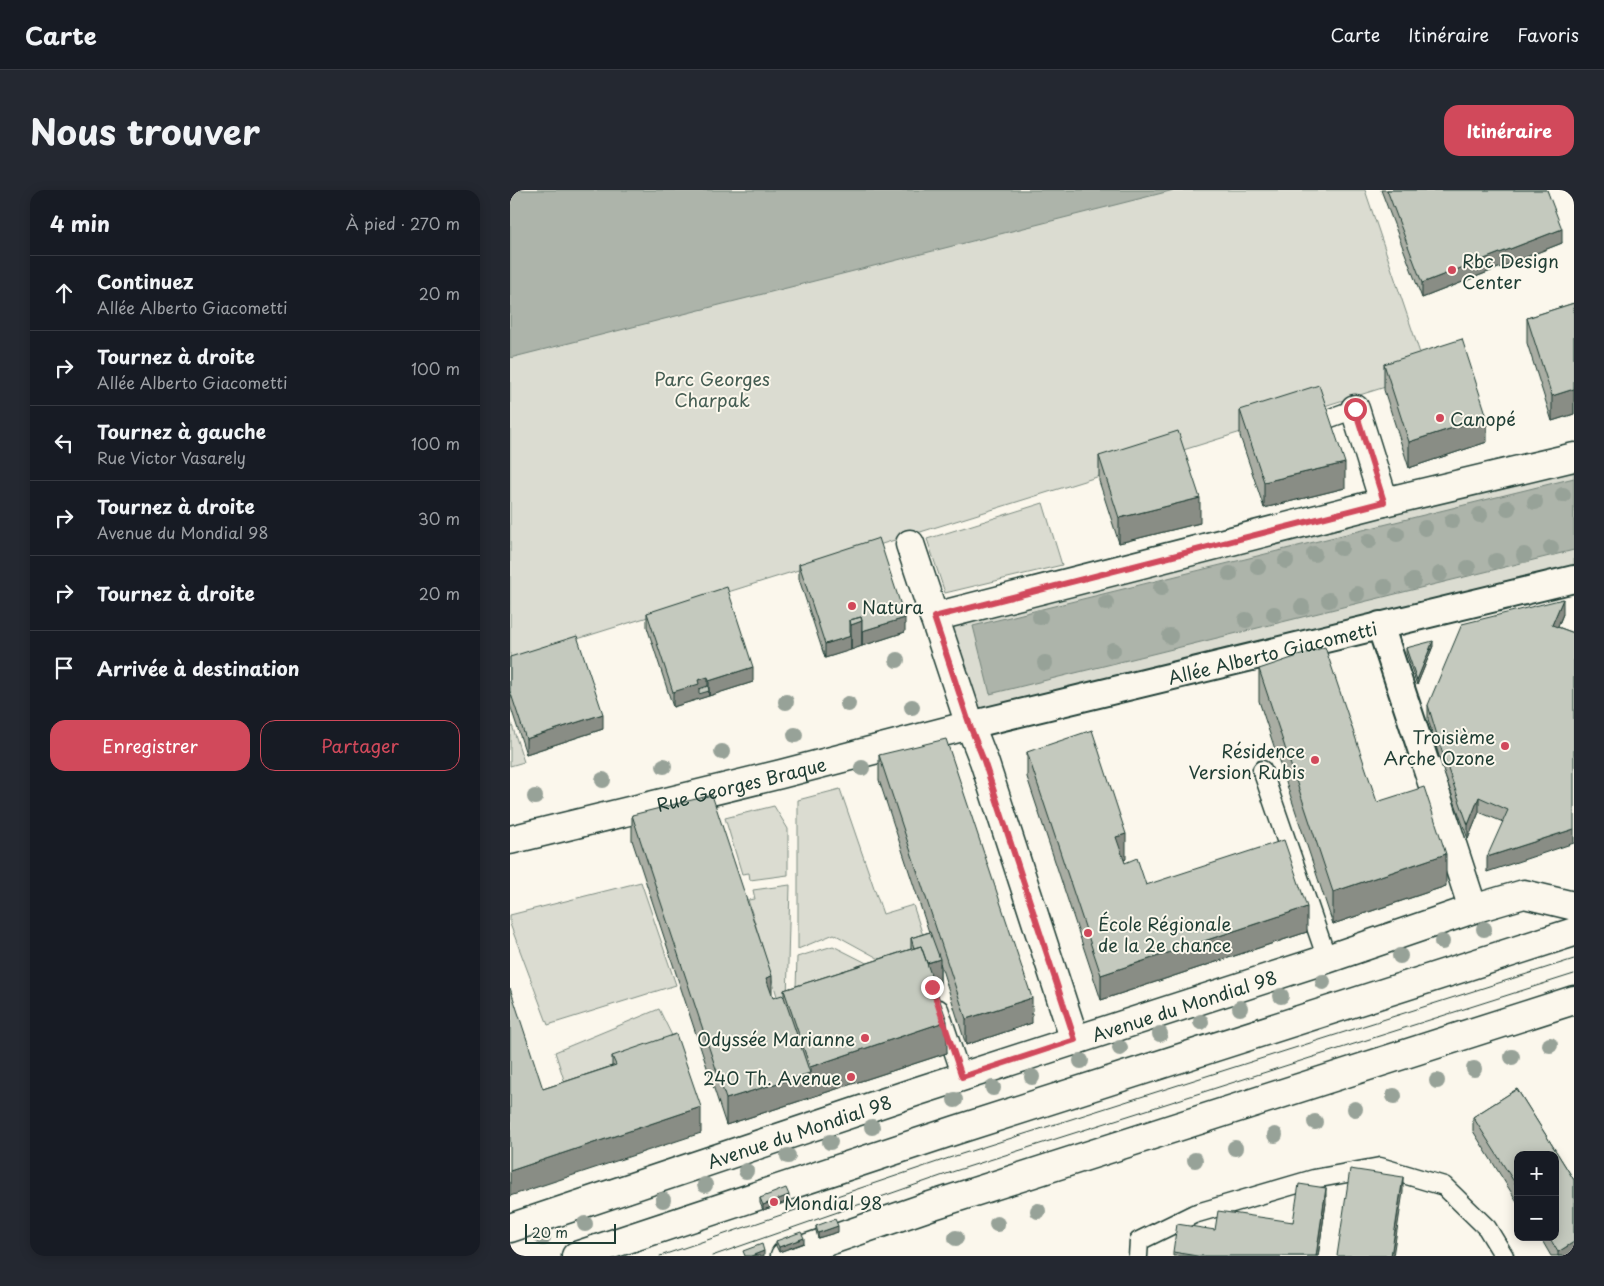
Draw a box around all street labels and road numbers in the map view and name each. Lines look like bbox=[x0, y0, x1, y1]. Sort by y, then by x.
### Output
street label: Allée Alberto Giacometti bbox=[1165, 614, 1380, 690]
street label: Rue Georges Braque bbox=[654, 749, 829, 817]
street label: Avenue du Mondial 98 bbox=[1088, 963, 1280, 1048]
street label: Avenue du Mondial 98 bbox=[703, 1087, 895, 1174]

